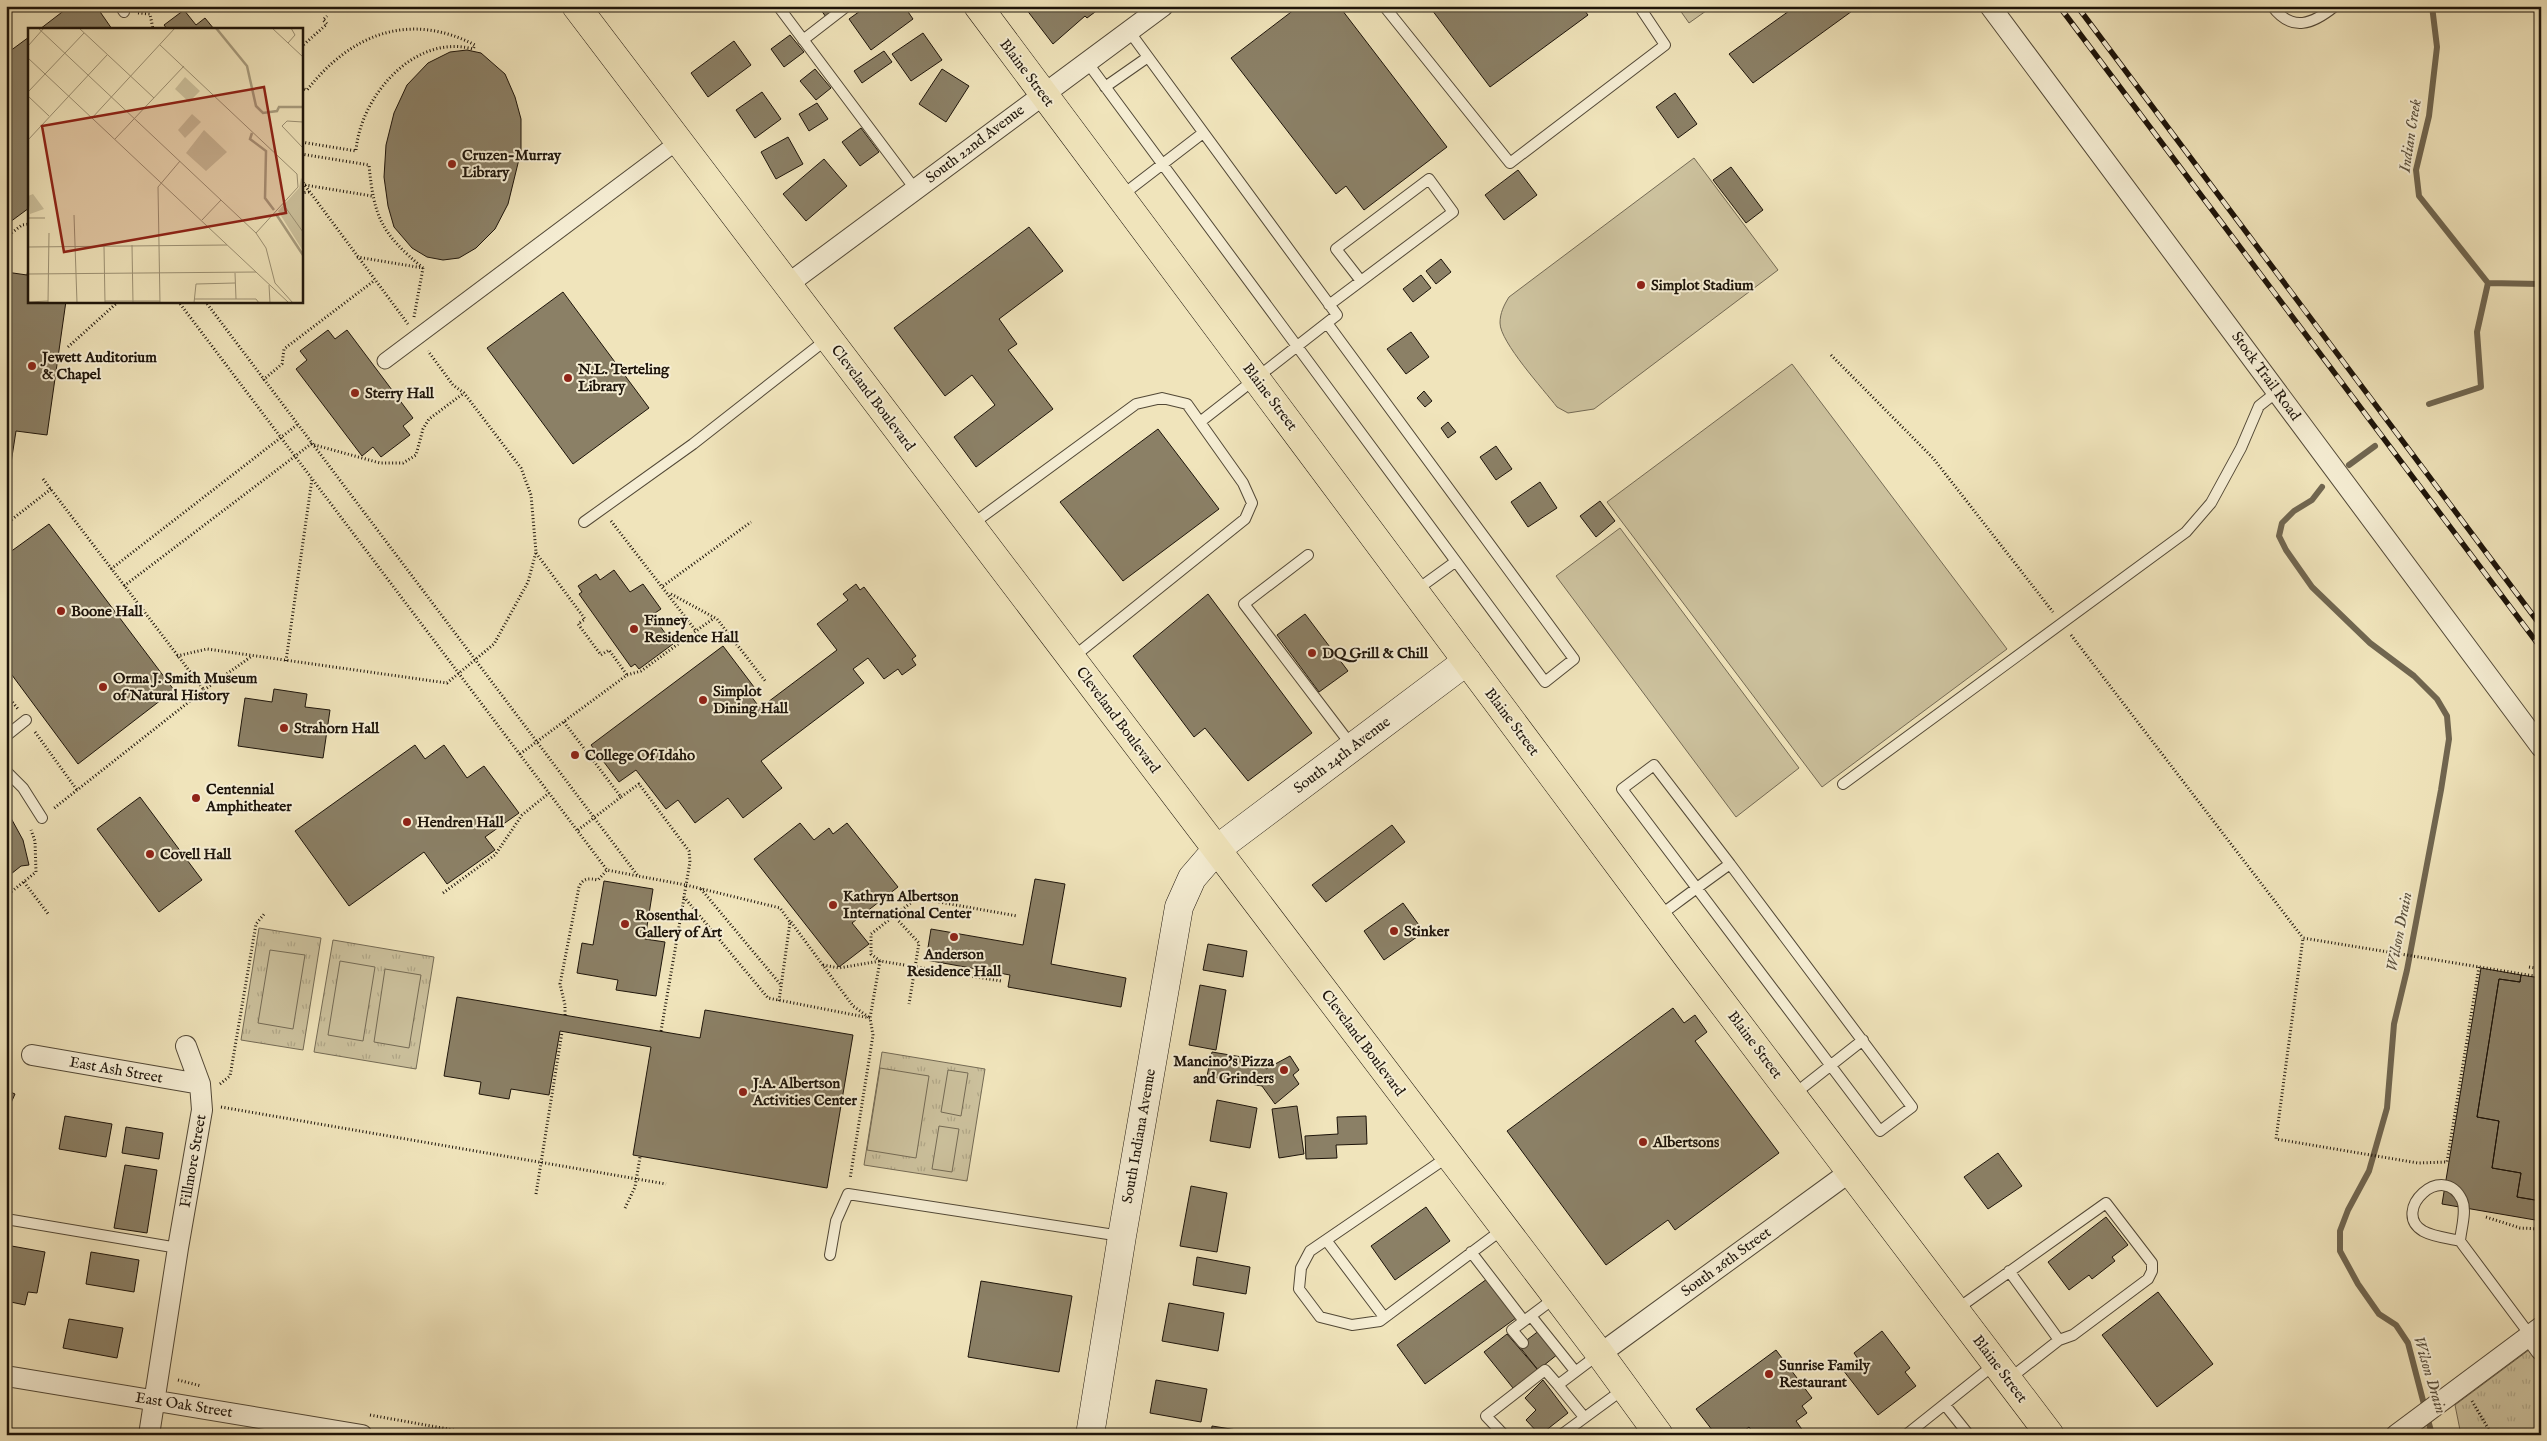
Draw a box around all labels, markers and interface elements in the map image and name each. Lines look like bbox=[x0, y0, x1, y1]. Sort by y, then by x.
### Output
inset map bbox=[28, 28, 302, 302]
street label: Blaine Street bbox=[995, 35, 1059, 111]
water label: Indian Creek bbox=[2395, 97, 2427, 175]
street label: South 22nd Avenue bbox=[922, 101, 1028, 187]
place label: Cruzen-Murray Library bbox=[462, 146, 562, 182]
marker: Cruzen-Murray Library bbox=[446, 158, 458, 170]
place label: Simplot Stadium bbox=[1651, 276, 1754, 295]
marker: Simplot Stadium bbox=[1635, 279, 1647, 291]
street label: Stock Trail Road bbox=[2227, 328, 2305, 425]
street label: Cleveland Boulevard bbox=[827, 341, 920, 456]
place label: Jewett Auditorium & Chapel bbox=[40, 348, 157, 384]
street label: Blaine Street bbox=[1238, 359, 1302, 435]
marker: Jewett Auditorium & Chapel bbox=[26, 360, 38, 372]
place label: N.L. Terteling Library bbox=[577, 360, 670, 396]
marker: N.L. Terteling Library bbox=[562, 372, 574, 384]
place label: Sterry Hall bbox=[365, 384, 435, 403]
marker: Sterry Hall bbox=[349, 387, 361, 399]
place label: Boone Hall bbox=[71, 602, 144, 621]
marker: Boone Hall bbox=[55, 605, 67, 617]
place label: Finney Residence Hall bbox=[644, 611, 739, 647]
marker: Finney Residence Hall bbox=[628, 623, 640, 635]
place label: DQ Grill & Chill bbox=[1322, 644, 1429, 663]
marker: DQ Grill & Chill bbox=[1306, 647, 1318, 659]
street label: Cleveland Boulevard bbox=[1072, 663, 1165, 778]
place label: Orma J. Smith Museum of Natural History bbox=[113, 669, 258, 705]
marker: Orma J. Smith Museum of Natural History bbox=[97, 681, 109, 693]
place label: Simplot Dining Hall bbox=[713, 682, 789, 718]
street label: Blaine Street bbox=[1480, 684, 1544, 760]
marker: Simplot Dining Hall bbox=[697, 694, 709, 706]
street label: South 24th Avenue bbox=[1290, 712, 1394, 798]
place label: Strahorn Hall bbox=[294, 719, 380, 738]
marker: Strahorn Hall bbox=[278, 722, 290, 734]
place label: College Of Idaho bbox=[585, 746, 695, 765]
marker: College Of Idaho bbox=[569, 749, 581, 761]
place label: Centennial Amphitheater bbox=[205, 780, 292, 816]
marker: Centennial Amphitheater bbox=[190, 792, 202, 804]
place label: Hendren Hall bbox=[417, 813, 505, 832]
marker: Hendren Hall bbox=[401, 816, 413, 828]
place label: Covell Hall bbox=[160, 845, 232, 864]
marker: Covell Hall bbox=[144, 848, 156, 860]
place label: Kathryn Albertson International Center bbox=[843, 887, 972, 923]
water label: Wilson Drain bbox=[2382, 891, 2418, 973]
marker: Kathryn Albertson International Center bbox=[827, 899, 839, 911]
place label: Rosenthal Gallery of Art bbox=[635, 906, 723, 942]
marker: Rosenthal Gallery of Art bbox=[619, 918, 631, 930]
place label: Stinker bbox=[1404, 922, 1450, 941]
marker: Stinker bbox=[1388, 925, 1400, 937]
marker: Anderson Residence Hall bbox=[948, 931, 960, 943]
place label: Anderson Residence Hall bbox=[907, 945, 1002, 981]
street label: Cleveland Boulevard bbox=[1317, 986, 1410, 1101]
street label: Blaine Street bbox=[1723, 1007, 1787, 1083]
street label: East Ash Street bbox=[68, 1052, 164, 1088]
place label: Mancino's Pizza and Grinders bbox=[1173, 1052, 1275, 1088]
marker: Mancino's Pizza and Grinders bbox=[1278, 1064, 1290, 1076]
street label: South Indiana Avenue bbox=[1118, 1067, 1160, 1205]
place label: J.A. Albertson Activities Center bbox=[751, 1074, 857, 1110]
marker: J.A. Albertson Activities Center bbox=[737, 1086, 749, 1098]
street label: Fillmore Street bbox=[175, 1113, 211, 1209]
place label: Albertsons bbox=[1652, 1133, 1720, 1152]
marker: Albertsons bbox=[1637, 1136, 1649, 1148]
street label: South 26th Street bbox=[1677, 1223, 1775, 1301]
street label: Blaine Street bbox=[1968, 1331, 2032, 1407]
water label: Wilson Drain bbox=[2408, 1334, 2450, 1416]
place label: Sunrise Family Restaurant bbox=[1779, 1356, 1871, 1392]
marker: Sunrise Family Restaurant bbox=[1763, 1368, 1775, 1380]
street label: East Oak Street bbox=[134, 1388, 234, 1422]

